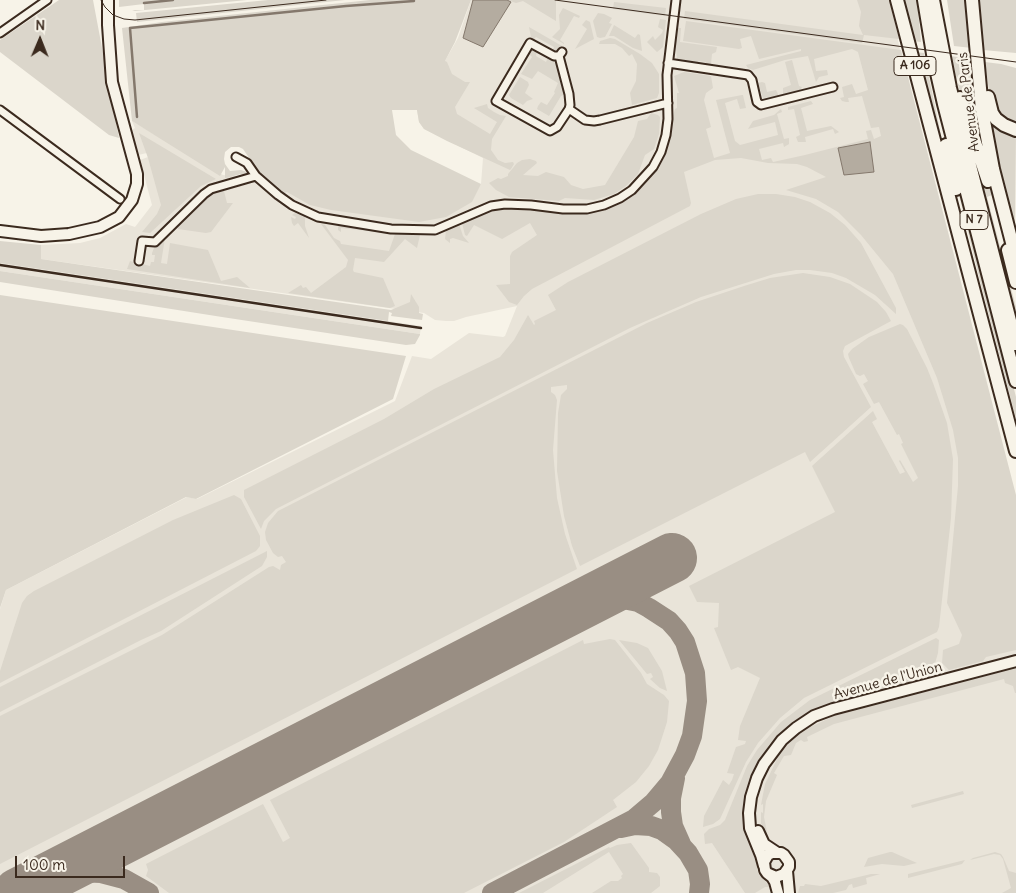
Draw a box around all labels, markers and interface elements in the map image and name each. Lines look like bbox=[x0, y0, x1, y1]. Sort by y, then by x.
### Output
north arrow bbox=[15, 15, 65, 65]
text: N bbox=[35, 16, 45, 34]
street label: Avenue de Paris bbox=[955, 51, 983, 153]
road number: A 106 bbox=[894, 56, 936, 76]
road number: N 7 bbox=[960, 210, 988, 230]
street label: Avenue de l'Union bbox=[832, 658, 944, 704]
scale bar bbox=[18, 846, 128, 878]
text: 100 m bbox=[23, 855, 65, 874]

